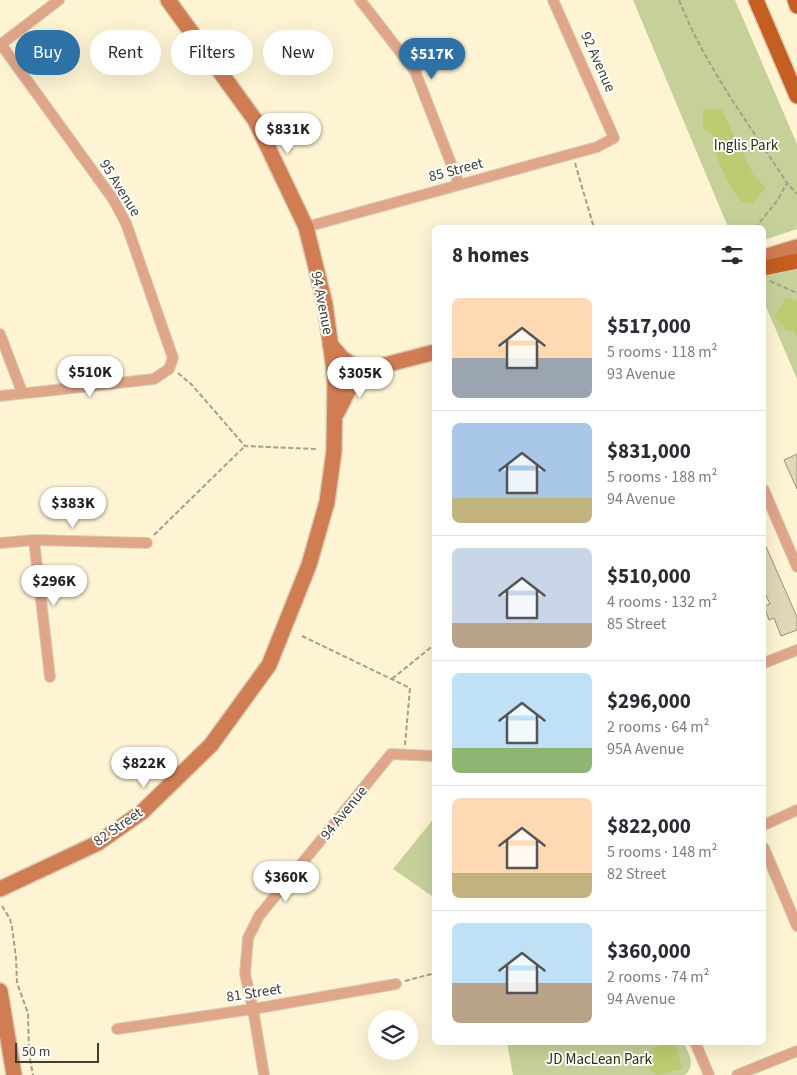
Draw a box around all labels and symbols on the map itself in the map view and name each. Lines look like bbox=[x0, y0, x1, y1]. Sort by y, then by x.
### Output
street label: 92 Avenue bbox=[575, 28, 621, 96]
pin: $517K bbox=[397, 38, 467, 80]
pin: $831K bbox=[253, 112, 323, 155]
park label: Inglis Park bbox=[714, 135, 779, 156]
street label: 85 Street bbox=[426, 153, 486, 187]
street label: 95 Avenue bbox=[94, 155, 146, 221]
street label: 94 Avenue bbox=[306, 270, 338, 336]
pin: $510K bbox=[55, 356, 125, 398]
pin: $305K bbox=[325, 356, 395, 399]
pin: $383K bbox=[38, 486, 108, 529]
pin: $296K bbox=[19, 564, 89, 607]
pin: $822K bbox=[109, 746, 179, 789]
street label: 94 Avenue bbox=[316, 781, 372, 845]
street label: 82 Street bbox=[89, 802, 147, 852]
pin: $360K bbox=[251, 860, 321, 903]
street label: 81 Street bbox=[225, 978, 283, 1008]
scale bar bbox=[15, 1040, 99, 1063]
park label: JD MacLean Park bbox=[546, 1049, 653, 1070]

